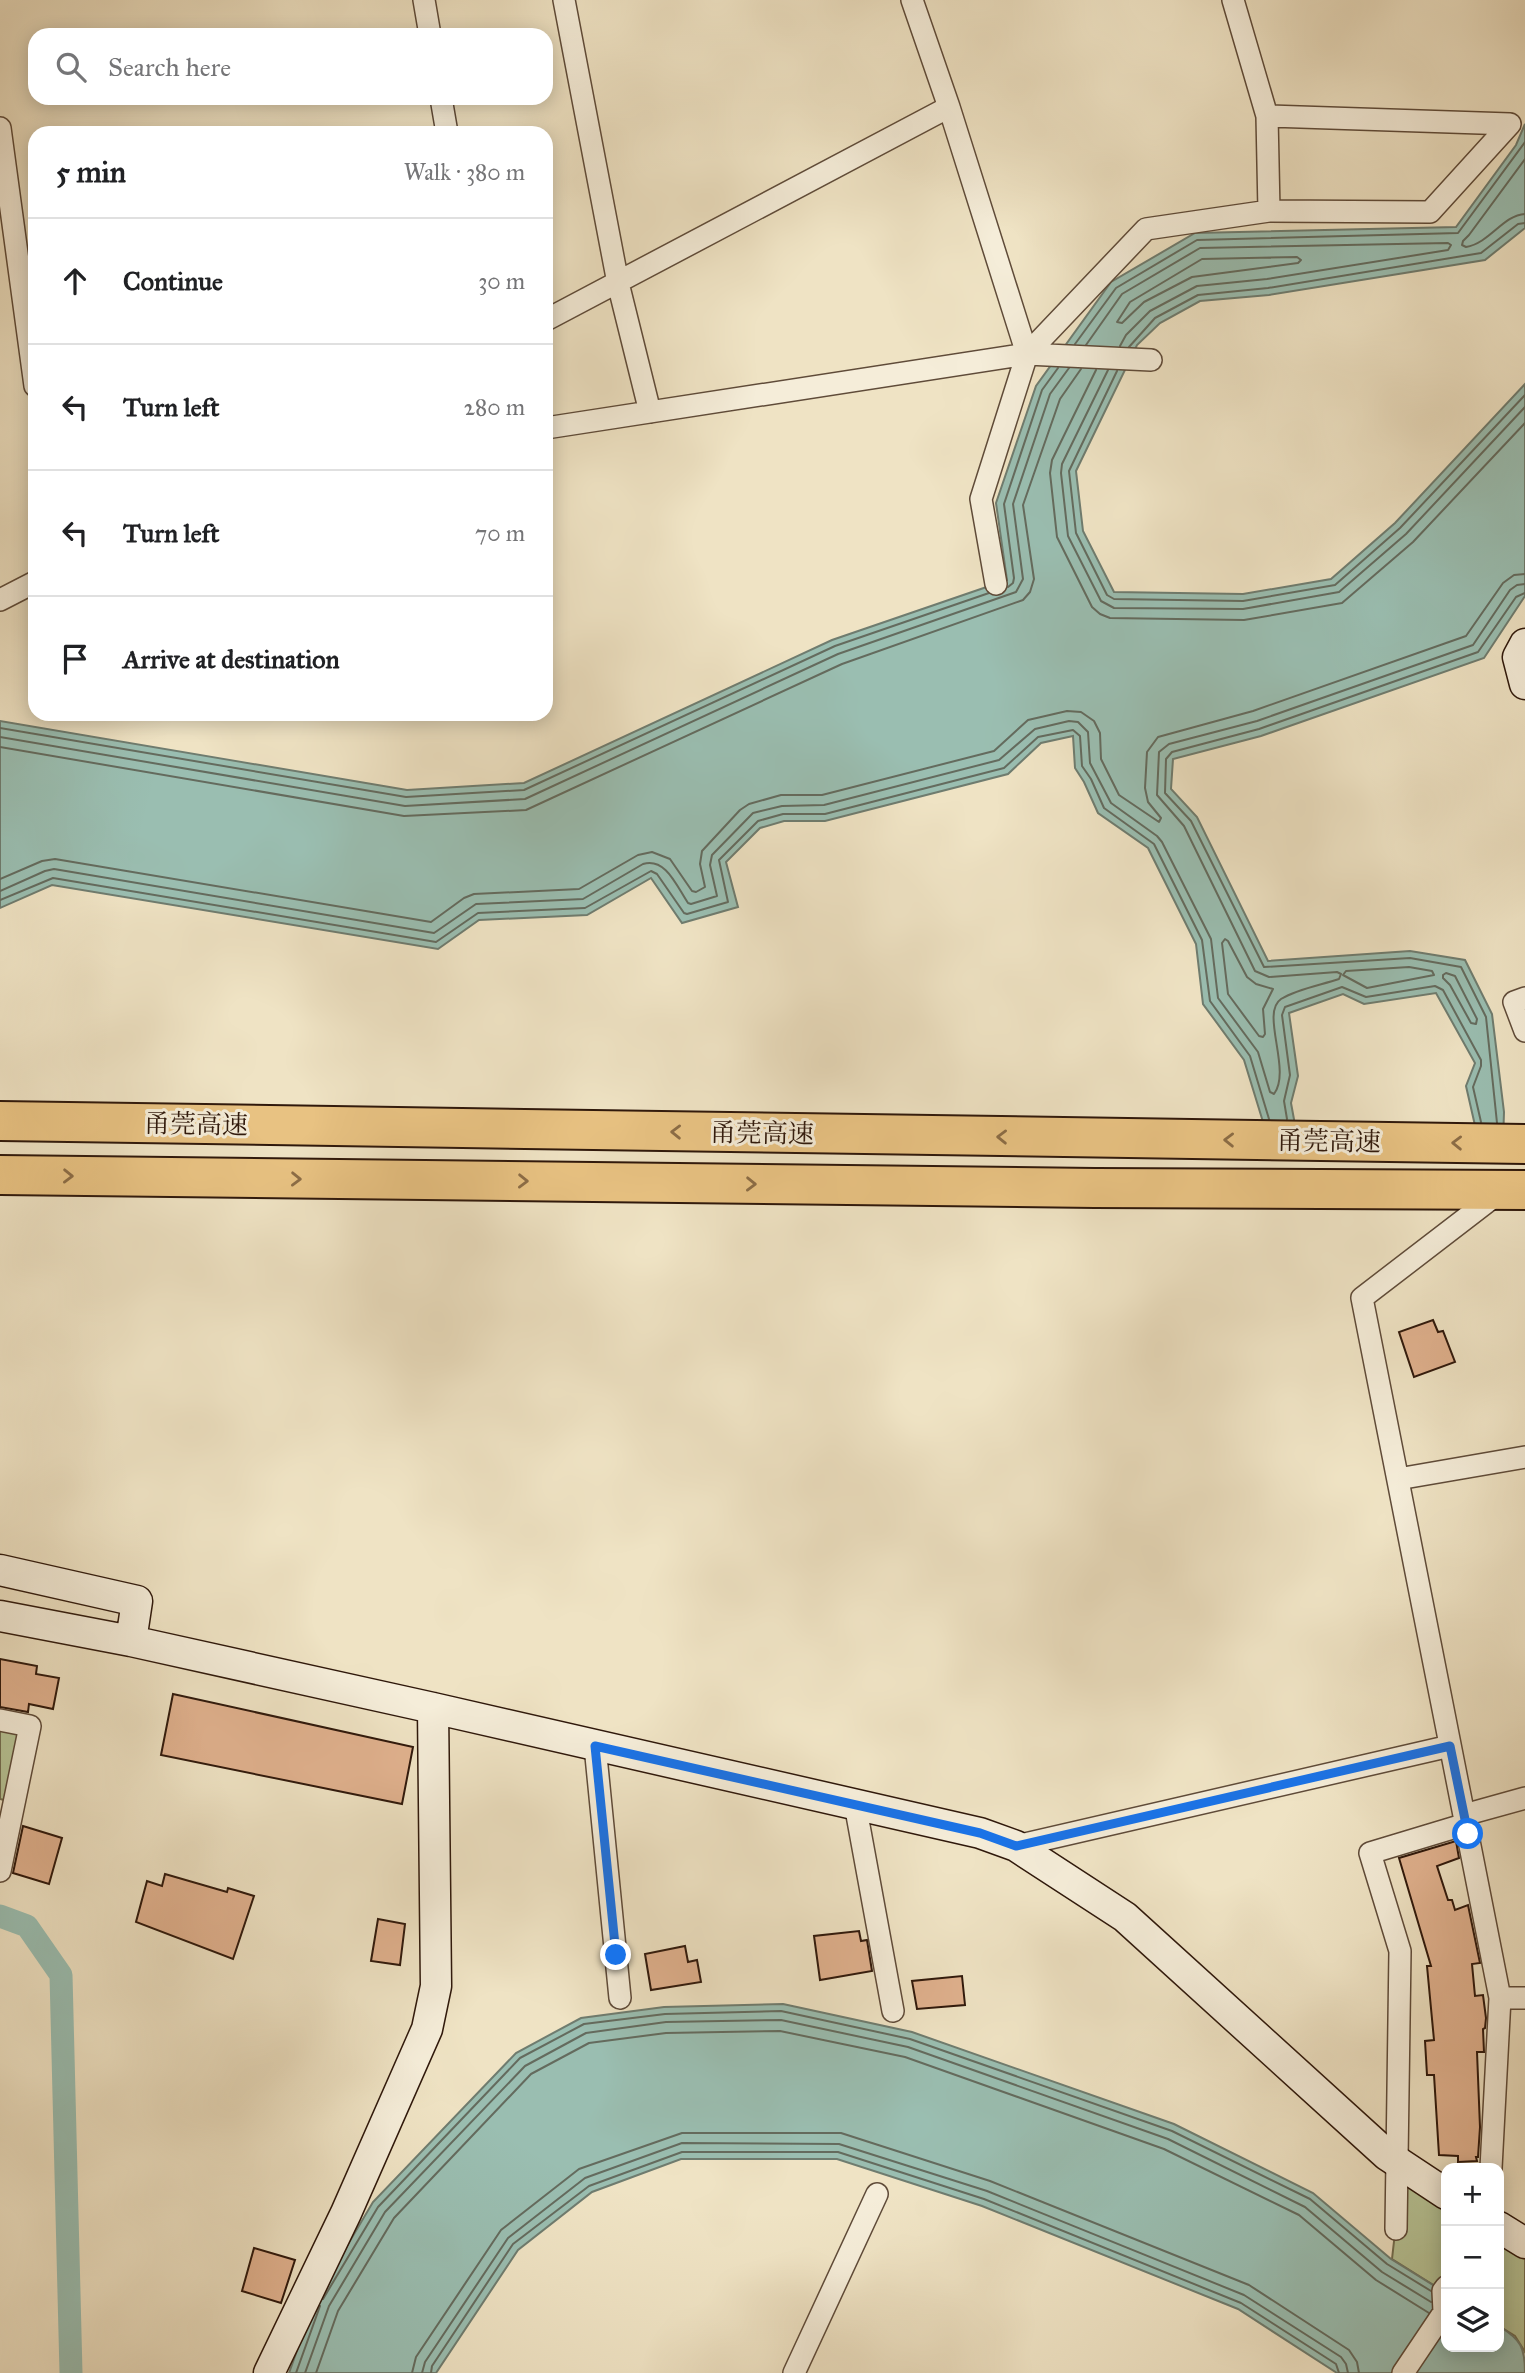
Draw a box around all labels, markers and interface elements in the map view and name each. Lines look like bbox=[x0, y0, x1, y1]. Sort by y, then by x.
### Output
search box bbox=[28, 28, 553, 105]
icon: search bbox=[52, 48, 90, 86]
text: Search here bbox=[108, 51, 231, 83]
text: 5 min bbox=[56, 154, 126, 190]
text: Walk · 380 m bbox=[404, 158, 525, 186]
icon: ahead bbox=[56, 262, 94, 300]
text: Continue bbox=[123, 265, 223, 297]
text: 30 m bbox=[478, 267, 525, 295]
icon: left bbox=[56, 388, 94, 426]
text: Turn left bbox=[123, 391, 219, 423]
text: 280 m bbox=[464, 393, 525, 421]
icon: left bbox=[56, 514, 94, 552]
text: Turn left bbox=[123, 517, 219, 549]
text: 70 m bbox=[475, 519, 525, 547]
icon: arrive bbox=[56, 640, 94, 678]
text: Arrive at destination bbox=[123, 643, 340, 675]
street label: 甬莞高速 bbox=[144, 1107, 248, 1141]
street label: 甬莞高速 bbox=[710, 1116, 814, 1150]
one-way arrow bbox=[671, 1124, 681, 1140]
street label: 甬莞高速 bbox=[1277, 1124, 1381, 1158]
one-way arrow bbox=[996, 1129, 1007, 1145]
one-way arrow bbox=[1224, 1132, 1234, 1148]
one-way arrow bbox=[1451, 1135, 1462, 1151]
one-way arrow bbox=[63, 1168, 74, 1184]
one-way arrow bbox=[291, 1171, 301, 1187]
one-way arrow bbox=[518, 1173, 529, 1189]
one-way arrow bbox=[746, 1176, 756, 1192]
route start bbox=[1452, 1818, 1483, 1849]
route end bbox=[600, 1939, 631, 1970]
map controls bbox=[1441, 2163, 1504, 2352]
button: + bbox=[1441, 2163, 1504, 2226]
button: − bbox=[1441, 2226, 1504, 2289]
button: layers bbox=[1441, 2289, 1504, 2352]

